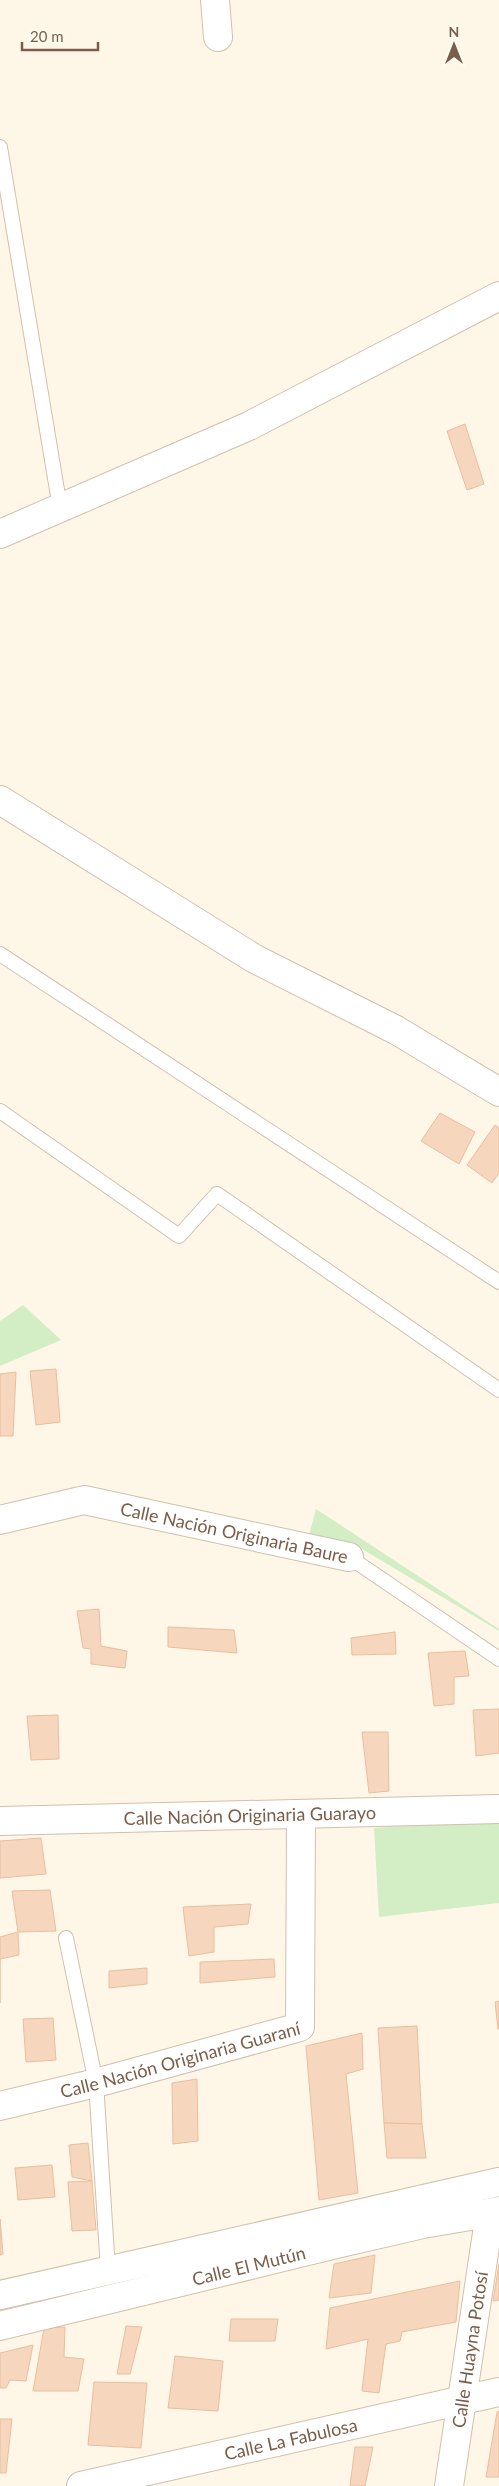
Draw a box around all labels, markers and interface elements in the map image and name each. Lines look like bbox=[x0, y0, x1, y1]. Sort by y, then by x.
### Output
scale bar bbox=[22, 20, 99, 52]
north arrow bbox=[429, 20, 479, 70]
text: N bbox=[449, 23, 459, 40]
text: 20 m bbox=[30, 27, 64, 45]
street label: Calle Nación Originaria Baure bbox=[118, 1497, 350, 1567]
street label: Calle Nación Originaria Guarayo bbox=[123, 1801, 376, 1829]
street label: Calle Nación Originaria Guaraní bbox=[58, 2016, 303, 2102]
street label: Calle El Mutún bbox=[190, 2241, 308, 2290]
street label: Calle Huayna Potosí bbox=[447, 2269, 492, 2429]
street label: Calle La Fabulosa bbox=[222, 2413, 359, 2464]

